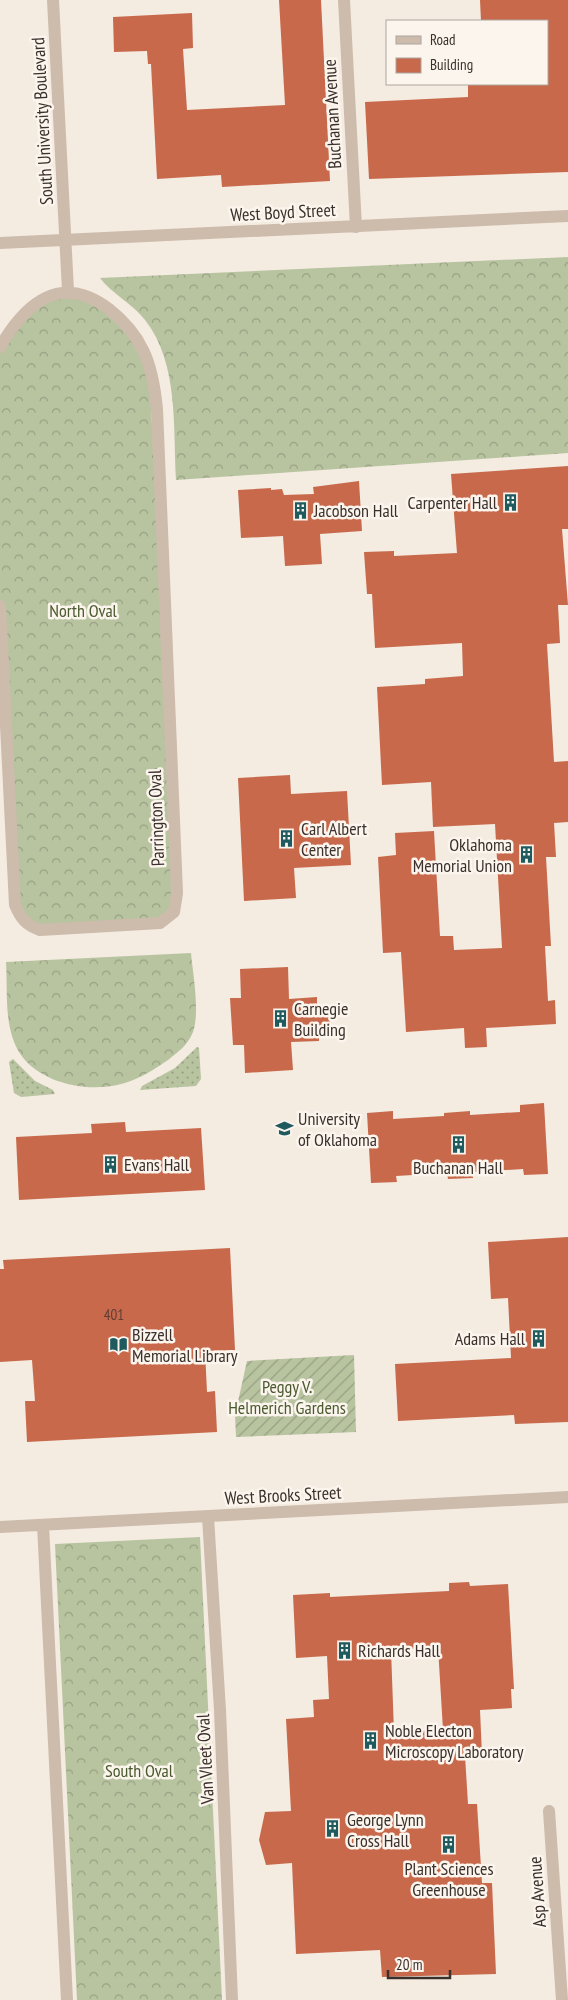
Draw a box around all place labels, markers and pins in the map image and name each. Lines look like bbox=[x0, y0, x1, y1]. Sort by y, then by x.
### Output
place label: Carpenter Hall bbox=[407, 491, 498, 514]
building icon: Carpenter Hall bbox=[501, 492, 521, 512]
place label: Jacobson Hall bbox=[313, 499, 399, 522]
building icon: Jacobson Hall bbox=[290, 500, 310, 520]
place label: Carl Albert Center bbox=[301, 817, 367, 861]
building icon: Carl Albert Center bbox=[277, 828, 297, 848]
place label: Oklahoma Memorial Union bbox=[413, 833, 512, 877]
building icon: Oklahoma Memorial Union bbox=[516, 844, 536, 864]
place label: Carnegie Building bbox=[294, 997, 348, 1041]
building icon: Carnegie Building bbox=[270, 1008, 290, 1028]
place label: University of Oklahoma bbox=[298, 1107, 377, 1151]
school or university icon: University of Oklahoma bbox=[274, 1118, 294, 1138]
building icon: Buchanan Hall bbox=[448, 1134, 468, 1154]
place label: Evans Hall bbox=[124, 1153, 190, 1176]
building icon: Evans Hall bbox=[100, 1154, 120, 1174]
place label: Buchanan Hall bbox=[413, 1156, 504, 1179]
place label: Bizzell Memorial Library bbox=[132, 1323, 238, 1367]
place label: Adams Hall bbox=[455, 1327, 526, 1350]
building icon: Adams Hall bbox=[529, 1328, 549, 1348]
library icon: Bizzell Memorial Library bbox=[108, 1334, 128, 1354]
place label: Richards Hall bbox=[358, 1639, 441, 1662]
building icon: Richards Hall bbox=[334, 1640, 354, 1660]
place label: Noble Electon Microscopy Laboratory bbox=[385, 1719, 524, 1763]
building icon: Noble Electon Microscopy Laboratory bbox=[361, 1730, 381, 1750]
place label: George Lynn Cross Hall bbox=[347, 1808, 424, 1852]
building icon: George Lynn Cross Hall bbox=[323, 1819, 343, 1839]
building icon: Plant Sciences Greenhouse bbox=[439, 1835, 459, 1855]
place label: Plant Sciences Greenhouse bbox=[404, 1857, 494, 1901]

